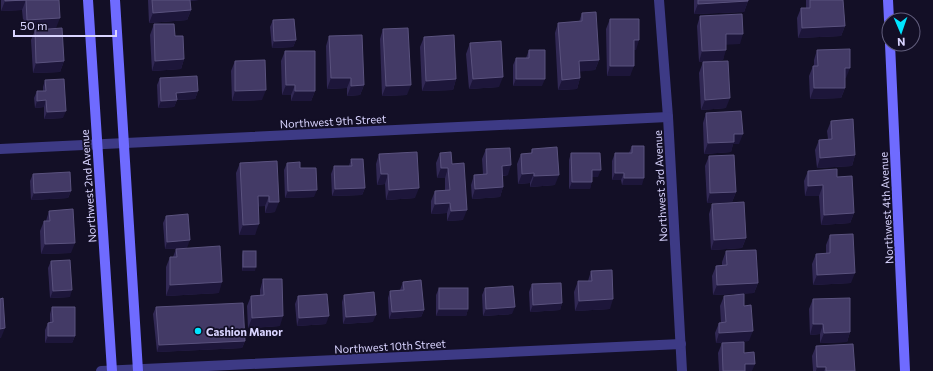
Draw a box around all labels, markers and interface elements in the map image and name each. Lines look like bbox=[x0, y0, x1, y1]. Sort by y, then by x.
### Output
scale bar bbox=[14, 12, 116, 38]
north arrow bbox=[881, 12, 921, 52]
text: 50 m bbox=[20, 18, 48, 32]
text: N bbox=[897, 36, 906, 49]
street label: Northwest 9th Street bbox=[279, 112, 387, 130]
street label: Northwest 2nd Avenue bbox=[78, 129, 98, 243]
street label: Northwest 3rd Avenue bbox=[651, 130, 669, 242]
street label: Northwest 4th Avenue bbox=[877, 151, 895, 264]
place label: Cashion Manor bbox=[206, 325, 283, 338]
marker: Cashion Manor bbox=[193, 326, 203, 336]
street label: Northwest 10th Street bbox=[334, 337, 447, 355]

